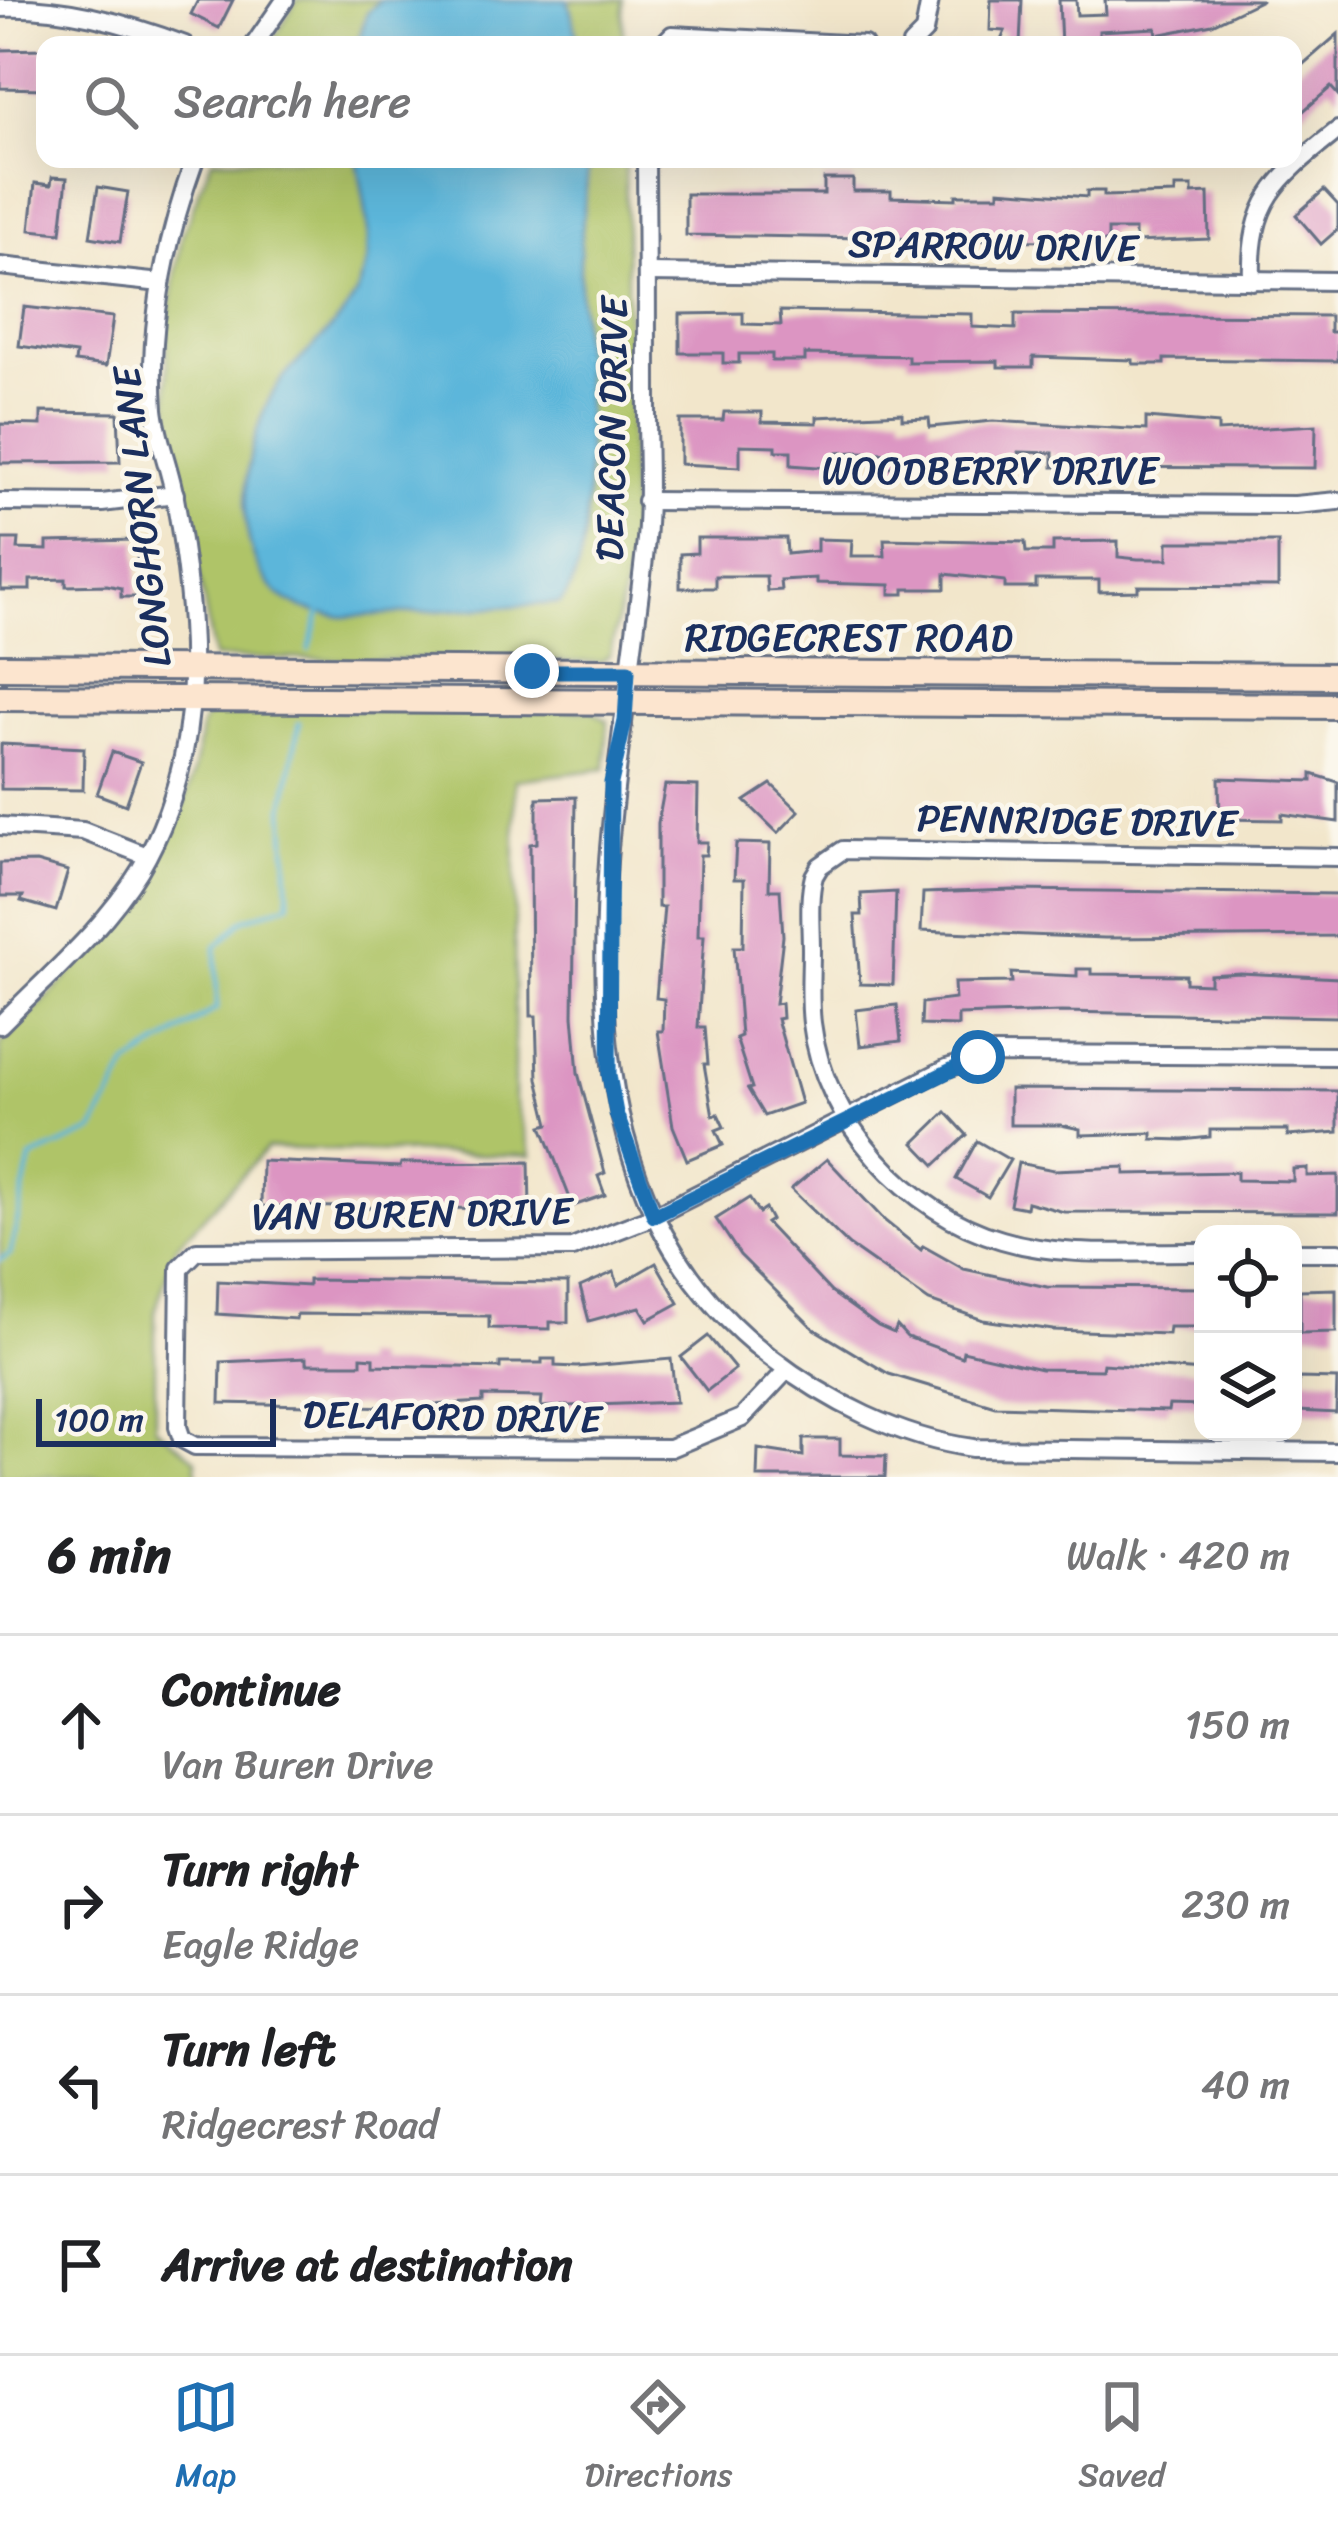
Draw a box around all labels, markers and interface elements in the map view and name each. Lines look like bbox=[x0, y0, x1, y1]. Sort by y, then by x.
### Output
search box bbox=[36, 36, 1302, 168]
text: Search here bbox=[174, 62, 411, 142]
icon: search bbox=[78, 69, 144, 135]
street label: SPARROW DRIVE bbox=[848, 208, 1141, 283]
street label: DEACON DRIVE bbox=[575, 294, 648, 562]
street label: LONGHORN LANE bbox=[91, 361, 192, 671]
street label: WOODBERRY DRIVE bbox=[822, 436, 1161, 505]
street label: RIDGECREST ROAD bbox=[685, 603, 1013, 672]
route end bbox=[505, 644, 559, 698]
street label: PENNRIDGE DRIVE bbox=[916, 783, 1240, 858]
route start bbox=[951, 1030, 1005, 1084]
street label: VAN BUREN DRIVE bbox=[251, 1176, 575, 1251]
map controls bbox=[1194, 1225, 1302, 1441]
button: locate bbox=[1194, 1225, 1302, 1333]
button: layers bbox=[1194, 1333, 1302, 1441]
street label: DELAFORD DRIVE bbox=[302, 1379, 605, 1454]
text: 100 m bbox=[54, 1391, 144, 1449]
scale bar bbox=[36, 1393, 276, 1446]
text: 6 min bbox=[48, 1510, 171, 1600]
text: Walk · 420 m bbox=[1066, 1521, 1290, 1590]
text: Continue bbox=[162, 1650, 341, 1730]
text: 150 m bbox=[1185, 1690, 1290, 1759]
icon: ahead bbox=[48, 1692, 114, 1758]
text: Van Buren Drive bbox=[162, 1730, 433, 1799]
text: Turn right bbox=[162, 1830, 357, 1910]
text: 230 m bbox=[1181, 1870, 1290, 1939]
icon: right bbox=[48, 1872, 114, 1938]
text: Eagle Ridge bbox=[162, 1910, 359, 1979]
text: Turn left bbox=[162, 2010, 335, 2090]
text: 40 m bbox=[1201, 2050, 1290, 2119]
icon: left bbox=[48, 2052, 114, 2118]
text: Ridgecrest Road bbox=[162, 2090, 438, 2159]
text: Arrive at destination bbox=[162, 2225, 572, 2305]
icon: arrive bbox=[48, 2232, 114, 2298]
tab: Map bbox=[173, 2374, 239, 2504]
tab: Directions bbox=[585, 2374, 732, 2504]
tab: Saved bbox=[1078, 2374, 1165, 2504]

